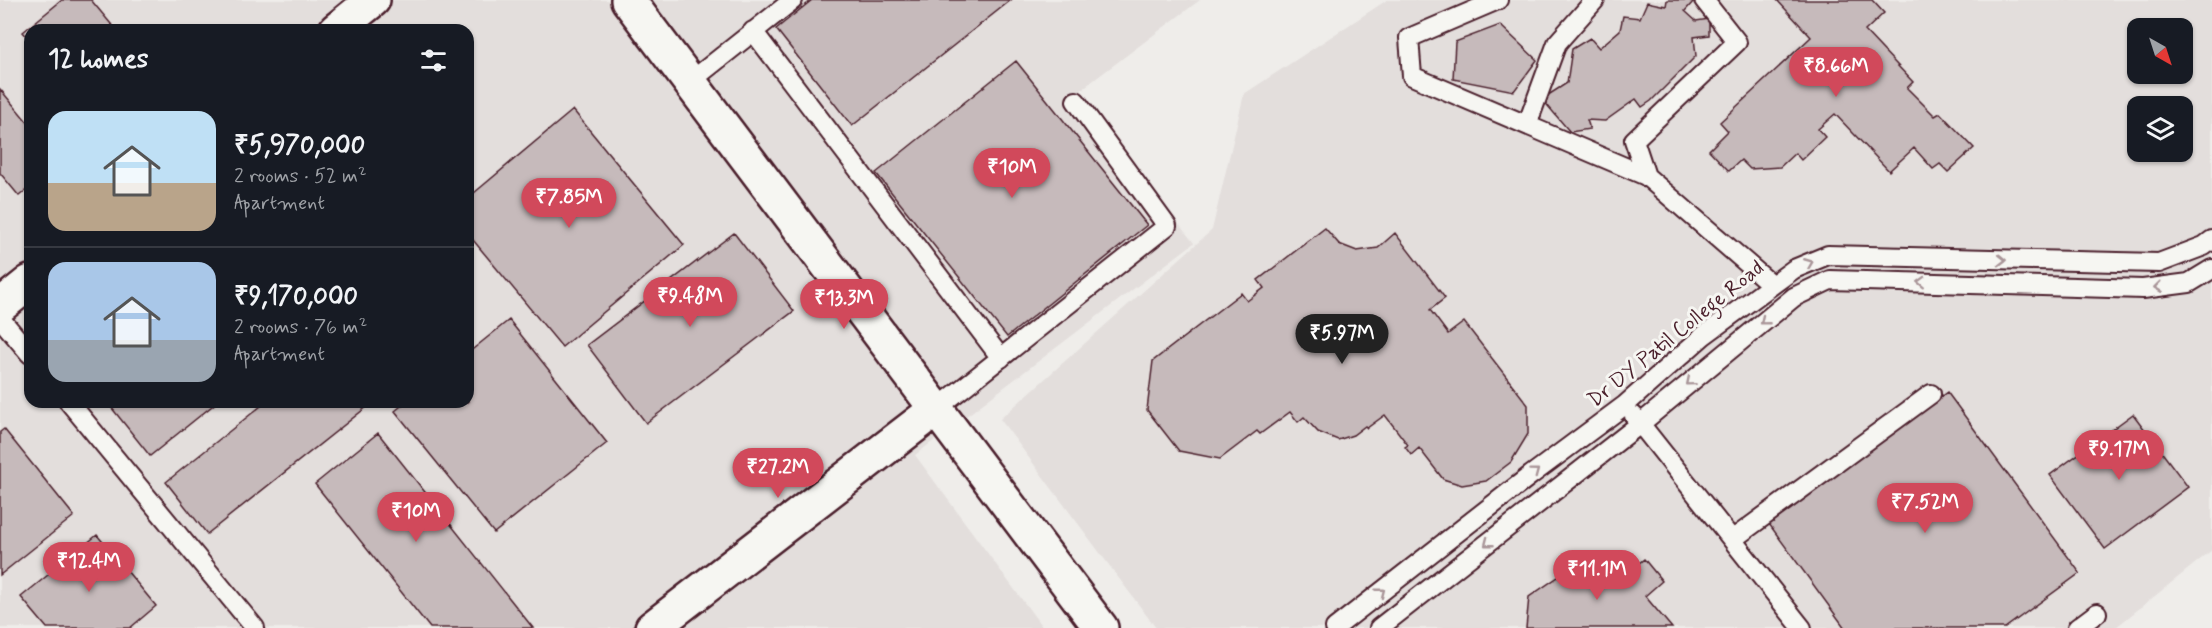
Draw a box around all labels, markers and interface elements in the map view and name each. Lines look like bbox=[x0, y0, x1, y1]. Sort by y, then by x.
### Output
north arrow bbox=[2127, 18, 2193, 84]
map controls bbox=[2127, 18, 2193, 162]
text: 12 homes bbox=[48, 43, 148, 77]
icon: filters bbox=[417, 44, 450, 77]
pin: ₹8.66M bbox=[1787, 47, 1885, 98]
text: ₹8.66M bbox=[1803, 53, 1869, 80]
button: layers bbox=[2127, 96, 2193, 162]
text: ₹5,970,000 bbox=[234, 129, 365, 163]
icon: home bbox=[96, 135, 168, 207]
pin: ₹10M bbox=[976, 148, 1048, 199]
text: ₹10M bbox=[987, 154, 1037, 181]
text: 2 rooms · 52 m² bbox=[234, 163, 367, 190]
pin: ₹7.85M bbox=[520, 178, 618, 229]
text: ₹7.85M bbox=[535, 184, 603, 211]
text: Apartment bbox=[234, 190, 325, 217]
one-way arrow bbox=[1998, 253, 2007, 266]
street label: Dr DY Patil College Road bbox=[1582, 254, 1771, 415]
one-way arrow bbox=[1802, 258, 1813, 270]
one-way arrow bbox=[1917, 276, 1926, 288]
pin: ₹9.48M bbox=[641, 277, 739, 328]
pin: ₹13.3M bbox=[795, 279, 893, 330]
text: ₹9,170,000 bbox=[234, 280, 358, 314]
one-way arrow bbox=[2154, 281, 2163, 293]
text: ₹9.48M bbox=[657, 283, 723, 310]
text: ₹13.3M bbox=[814, 285, 874, 312]
icon: home bbox=[96, 286, 168, 358]
one-way arrow bbox=[1760, 313, 1771, 324]
text: 2 rooms · 76 m² bbox=[234, 314, 367, 341]
pin: ₹5.97M bbox=[1293, 314, 1391, 365]
text: ₹5.97M bbox=[1309, 320, 1375, 347]
text: Apartment bbox=[234, 341, 325, 368]
one-way arrow bbox=[1686, 375, 1697, 386]
pin: ₹9.17M bbox=[2070, 430, 2168, 481]
text: ₹9.17M bbox=[2088, 436, 2150, 463]
pin: ₹27.2M bbox=[729, 448, 827, 499]
text: ₹27.2M bbox=[747, 454, 809, 481]
one-way arrow bbox=[1528, 468, 1539, 479]
pin: ₹7.52M bbox=[1876, 483, 1974, 534]
text: ₹7.52M bbox=[1891, 489, 1959, 516]
pin: ₹10M bbox=[380, 492, 452, 543]
text: ₹10M bbox=[391, 498, 441, 525]
one-way arrow bbox=[1484, 535, 1495, 546]
pin: ₹12.4M bbox=[40, 542, 138, 593]
text: ₹12.4M bbox=[57, 548, 121, 575]
pin: ₹11.1M bbox=[1548, 550, 1646, 601]
text: ₹11.1M bbox=[1567, 556, 1627, 583]
one-way arrow bbox=[1374, 588, 1385, 599]

